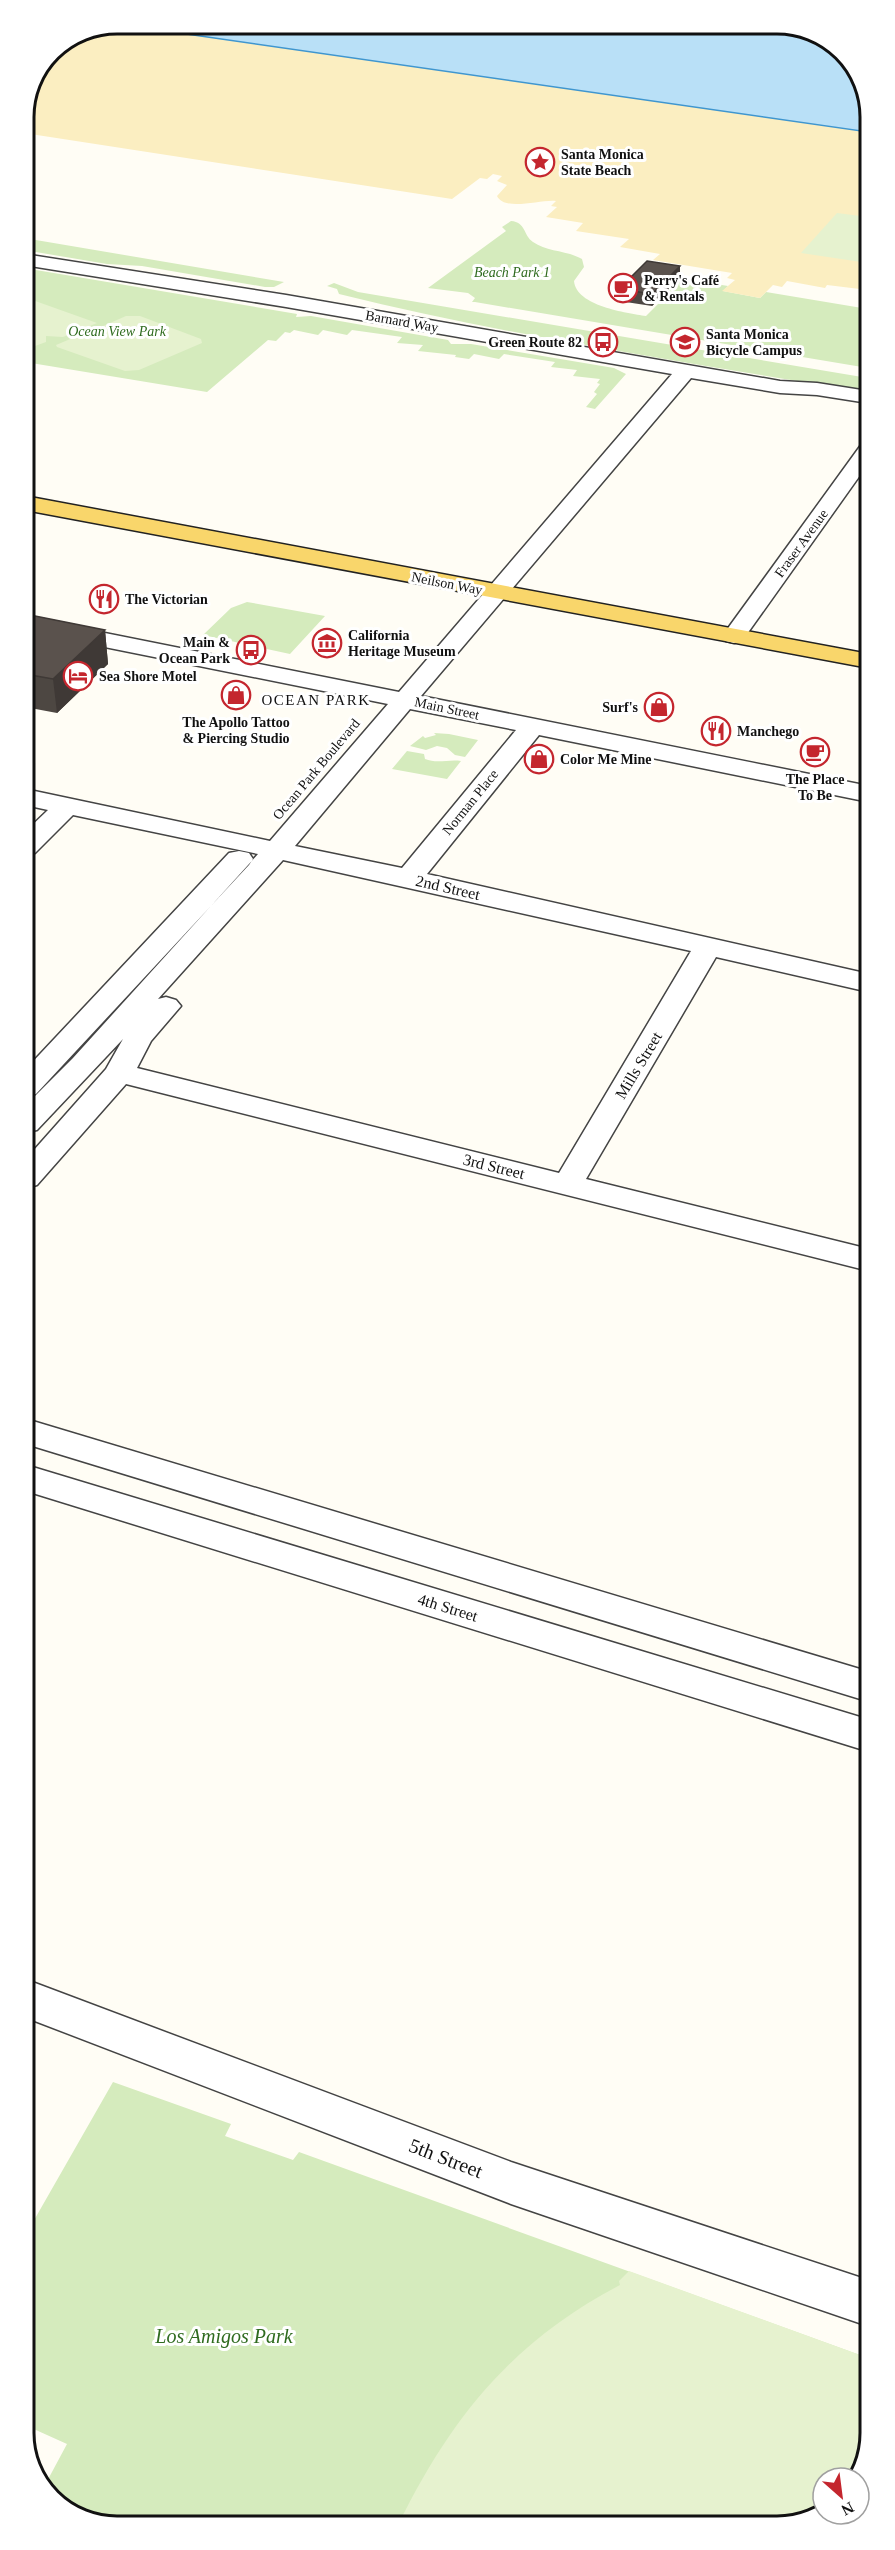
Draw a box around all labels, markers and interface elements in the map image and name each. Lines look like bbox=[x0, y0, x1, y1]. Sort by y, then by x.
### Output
place icon: Santa Monica State Beach bbox=[524, 146, 556, 178]
place label: Santa Monica State Beach bbox=[561, 147, 644, 178]
park label: Beach Park 1 bbox=[474, 265, 550, 280]
cafe icon: Perry's Café & Rentals bbox=[607, 272, 639, 304]
place label: Perry's Café & Rentals bbox=[644, 273, 719, 304]
street label: Barnard Way bbox=[364, 308, 439, 335]
park label: Ocean View Park bbox=[68, 324, 167, 339]
bus stop icon: Green Route 82 bbox=[587, 326, 619, 358]
school or university icon: Santa Monica Bicycle Campus bbox=[669, 326, 701, 358]
place label: Santa Monica Bicycle Campus bbox=[706, 327, 803, 358]
place label: Green Route 82 bbox=[488, 335, 582, 350]
street label: Fraser Avenue bbox=[772, 506, 831, 580]
street label: Neilson Way bbox=[410, 569, 484, 598]
restaurant icon: The Victorian bbox=[88, 583, 120, 615]
place label: The Victorian bbox=[125, 592, 208, 607]
museum icon: California Heritage Museum bbox=[311, 627, 343, 659]
place label: California Heritage Museum bbox=[348, 628, 456, 659]
bus stop icon: Main & Ocean Park bbox=[235, 634, 267, 666]
place label: Main & Ocean Park bbox=[159, 635, 230, 666]
hotel icon: Sea Shore Motel bbox=[62, 660, 94, 692]
place label: Sea Shore Motel bbox=[99, 669, 197, 684]
shop icon: The Apollo Tattoo & Piercing Studio bbox=[220, 679, 252, 711]
shop icon: Surf's bbox=[643, 691, 675, 723]
district label: OCEAN PARK bbox=[261, 692, 371, 708]
street label: Main Street bbox=[413, 694, 481, 723]
place label: Surf's bbox=[602, 700, 639, 715]
place label: The Apollo Tattoo & Piercing Studio bbox=[182, 715, 290, 746]
restaurant icon: Manchego bbox=[700, 715, 732, 747]
street label: Ocean Park Boulevard bbox=[270, 716, 363, 823]
place label: Manchego bbox=[737, 724, 799, 739]
cafe icon: The Place To Be bbox=[799, 736, 831, 768]
shop icon: Color Me Mine bbox=[523, 743, 555, 775]
place label: Color Me Mine bbox=[560, 752, 652, 767]
street label: Norman Place bbox=[439, 767, 501, 838]
place label: The Place To Be bbox=[786, 772, 844, 803]
street label: 2nd Street bbox=[414, 872, 482, 903]
street label: Mills Street bbox=[612, 1028, 665, 1102]
street label: 3rd Street bbox=[461, 1151, 527, 1182]
street label: 4th Street bbox=[416, 1590, 480, 1625]
street label: 5th Street bbox=[406, 2134, 486, 2182]
park label: Los Amigos Park bbox=[154, 2325, 294, 2348]
north arrow bbox=[811, 2466, 871, 2526]
text: N bbox=[838, 2499, 857, 2519]

